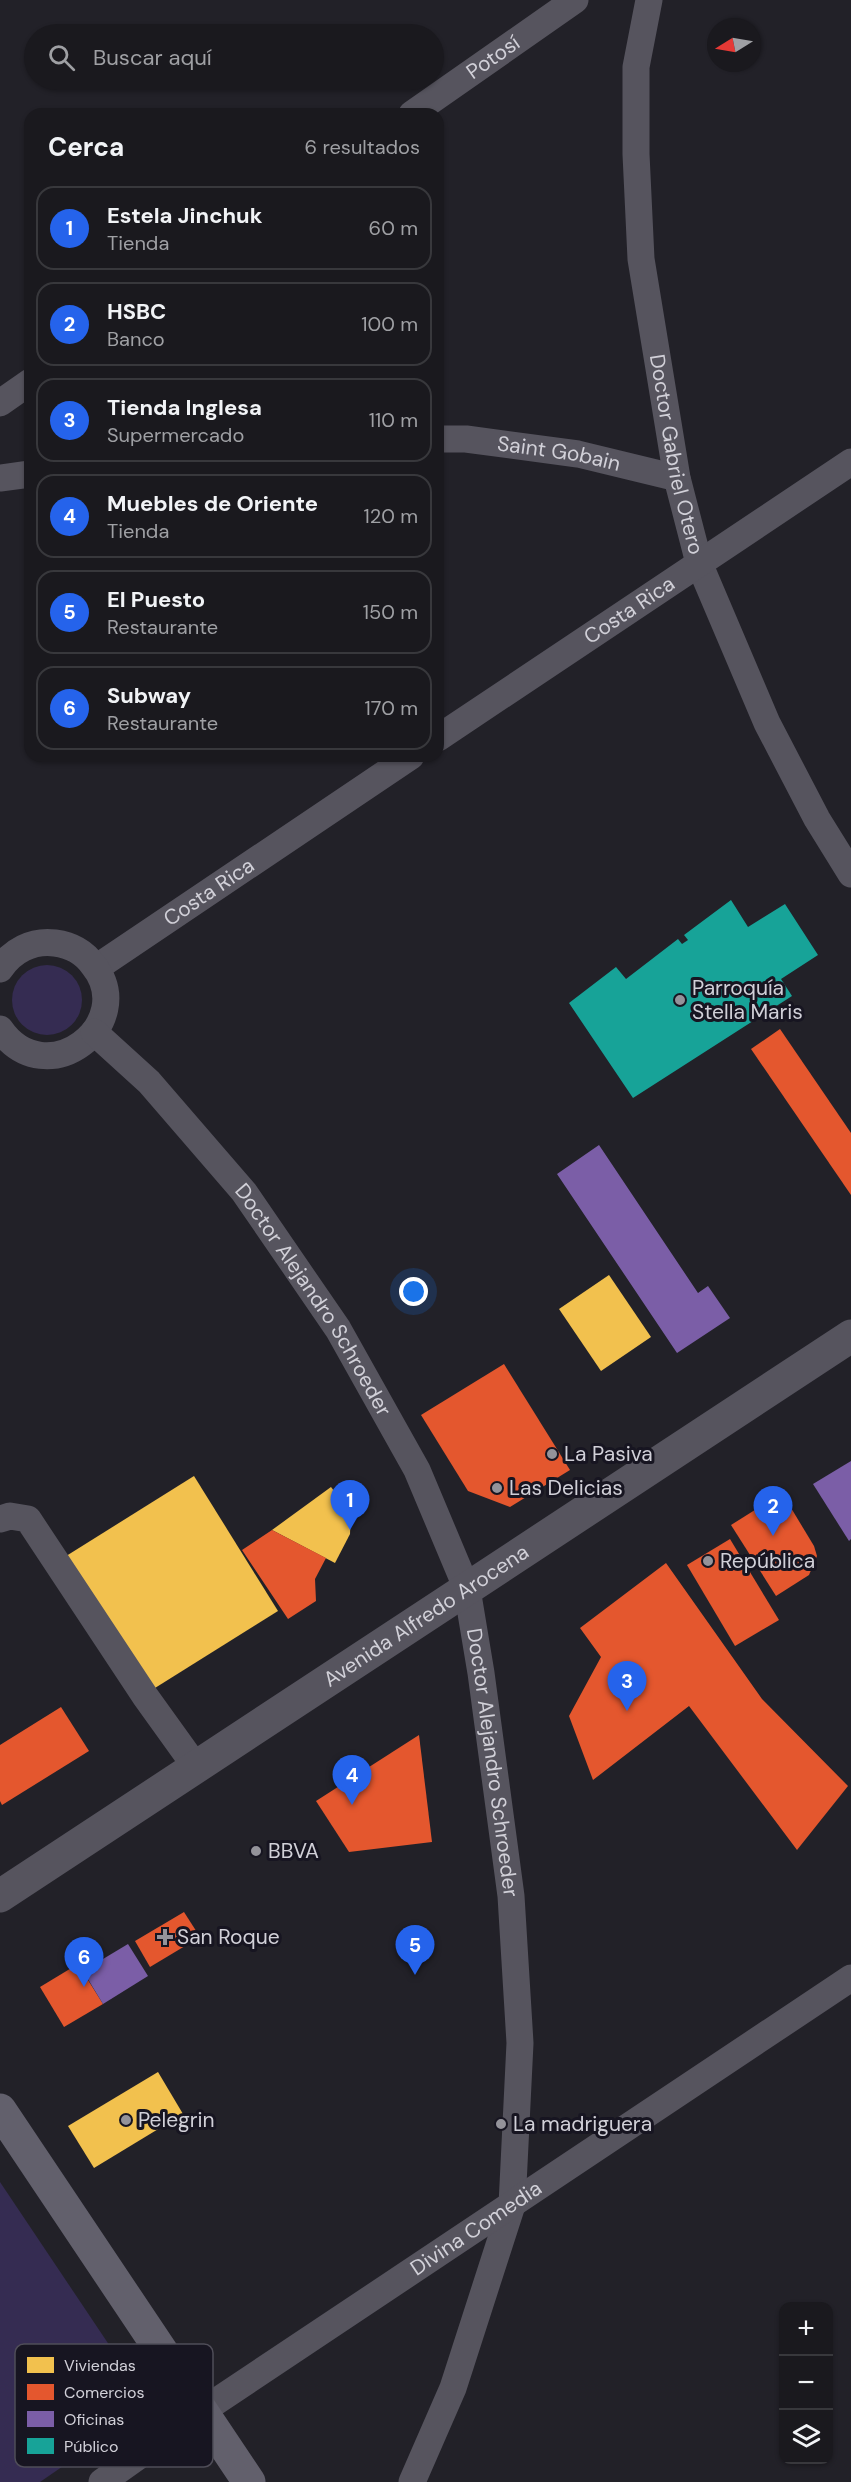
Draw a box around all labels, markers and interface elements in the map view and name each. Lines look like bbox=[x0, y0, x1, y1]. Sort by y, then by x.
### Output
north arrow bbox=[707, 18, 761, 72]
search box bbox=[24, 24, 444, 90]
street label: Potosí bbox=[461, 29, 526, 86]
icon: search bbox=[45, 41, 78, 74]
text: Buscar aquí bbox=[93, 43, 212, 72]
text: Cerca bbox=[48, 130, 124, 164]
text: 6 resultados bbox=[305, 134, 420, 160]
text: Estela Jinchuk bbox=[107, 201, 262, 230]
text: 1 bbox=[66, 215, 73, 241]
text: 60 m bbox=[369, 215, 418, 241]
text: Tienda bbox=[107, 230, 169, 256]
text: HSBC bbox=[107, 297, 166, 326]
text: 2 bbox=[64, 311, 75, 337]
text: 100 m bbox=[361, 311, 418, 337]
text: Banco bbox=[107, 326, 165, 352]
street label: Doctor Gabriel Otero bbox=[643, 352, 710, 558]
text: Tienda Inglesa bbox=[107, 393, 262, 422]
text: 3 bbox=[63, 407, 76, 433]
text: 110 m bbox=[369, 407, 418, 433]
text: Supermercado bbox=[107, 422, 244, 448]
street label: Saint Gobain bbox=[496, 429, 623, 478]
text: Muebles de Oriente bbox=[107, 489, 318, 518]
text: 4 bbox=[63, 503, 76, 529]
text: 120 m bbox=[364, 503, 418, 529]
text: Tienda bbox=[107, 518, 169, 544]
street label: Costa Rica bbox=[578, 570, 680, 651]
text: El Puesto bbox=[107, 585, 205, 614]
text: 5 bbox=[63, 599, 76, 625]
text: 150 m bbox=[363, 599, 418, 625]
text: Restaurante bbox=[107, 614, 218, 640]
text: Subway bbox=[107, 681, 191, 710]
text: 6 bbox=[63, 695, 76, 721]
text: 170 m bbox=[365, 695, 418, 721]
text: Restaurante bbox=[107, 710, 218, 736]
street label: Costa Rica bbox=[158, 851, 260, 933]
place label: Parroquía Stella Maris bbox=[692, 974, 803, 1026]
marker: Parroquía Stella Maris bbox=[673, 993, 687, 1007]
street label: Doctor Alejandro Schroeder bbox=[229, 1177, 398, 1421]
your location bbox=[399, 1277, 428, 1306]
place label: La Pasiva bbox=[564, 1440, 653, 1468]
marker: La Pasiva bbox=[545, 1447, 559, 1461]
place label: Las Delicias bbox=[509, 1474, 623, 1502]
pin: 1 bbox=[330, 1480, 370, 1530]
marker: Las Delicias bbox=[490, 1481, 504, 1495]
pin: 2 bbox=[754, 1486, 792, 1536]
street label: Avenida Alfredo Arocena bbox=[318, 1538, 534, 1693]
place label: República bbox=[720, 1547, 815, 1575]
marker: República bbox=[701, 1554, 715, 1568]
street label: Doctor Alejandro Schroeder bbox=[460, 1626, 525, 1899]
pin: 3 bbox=[608, 1662, 646, 1711]
pin: 4 bbox=[332, 1756, 372, 1805]
place label: BBVA bbox=[268, 1837, 319, 1865]
marker: BBVA bbox=[249, 1844, 263, 1858]
place label: San Roque bbox=[177, 1923, 280, 1951]
pin: 5 bbox=[396, 1926, 434, 1975]
marker: San Roque bbox=[158, 1930, 172, 1944]
pin: 6 bbox=[64, 1938, 104, 1987]
place label: Pelegrin bbox=[138, 2106, 215, 2134]
place label: La madriguera bbox=[513, 2110, 652, 2138]
marker: Pelegrin bbox=[119, 2113, 133, 2127]
marker: La madriguera bbox=[494, 2117, 508, 2131]
street label: Divina Comedia bbox=[405, 2174, 547, 2282]
map controls bbox=[779, 2302, 833, 2464]
button: + bbox=[779, 2302, 833, 2356]
legend bbox=[15, 2344, 213, 2467]
text: Viviendas bbox=[64, 2355, 136, 2376]
button: − bbox=[779, 2356, 833, 2410]
text: Comercios bbox=[64, 2382, 144, 2403]
text: Oficinas bbox=[64, 2409, 124, 2430]
button: layers bbox=[779, 2410, 833, 2464]
text: Público bbox=[64, 2436, 119, 2457]

